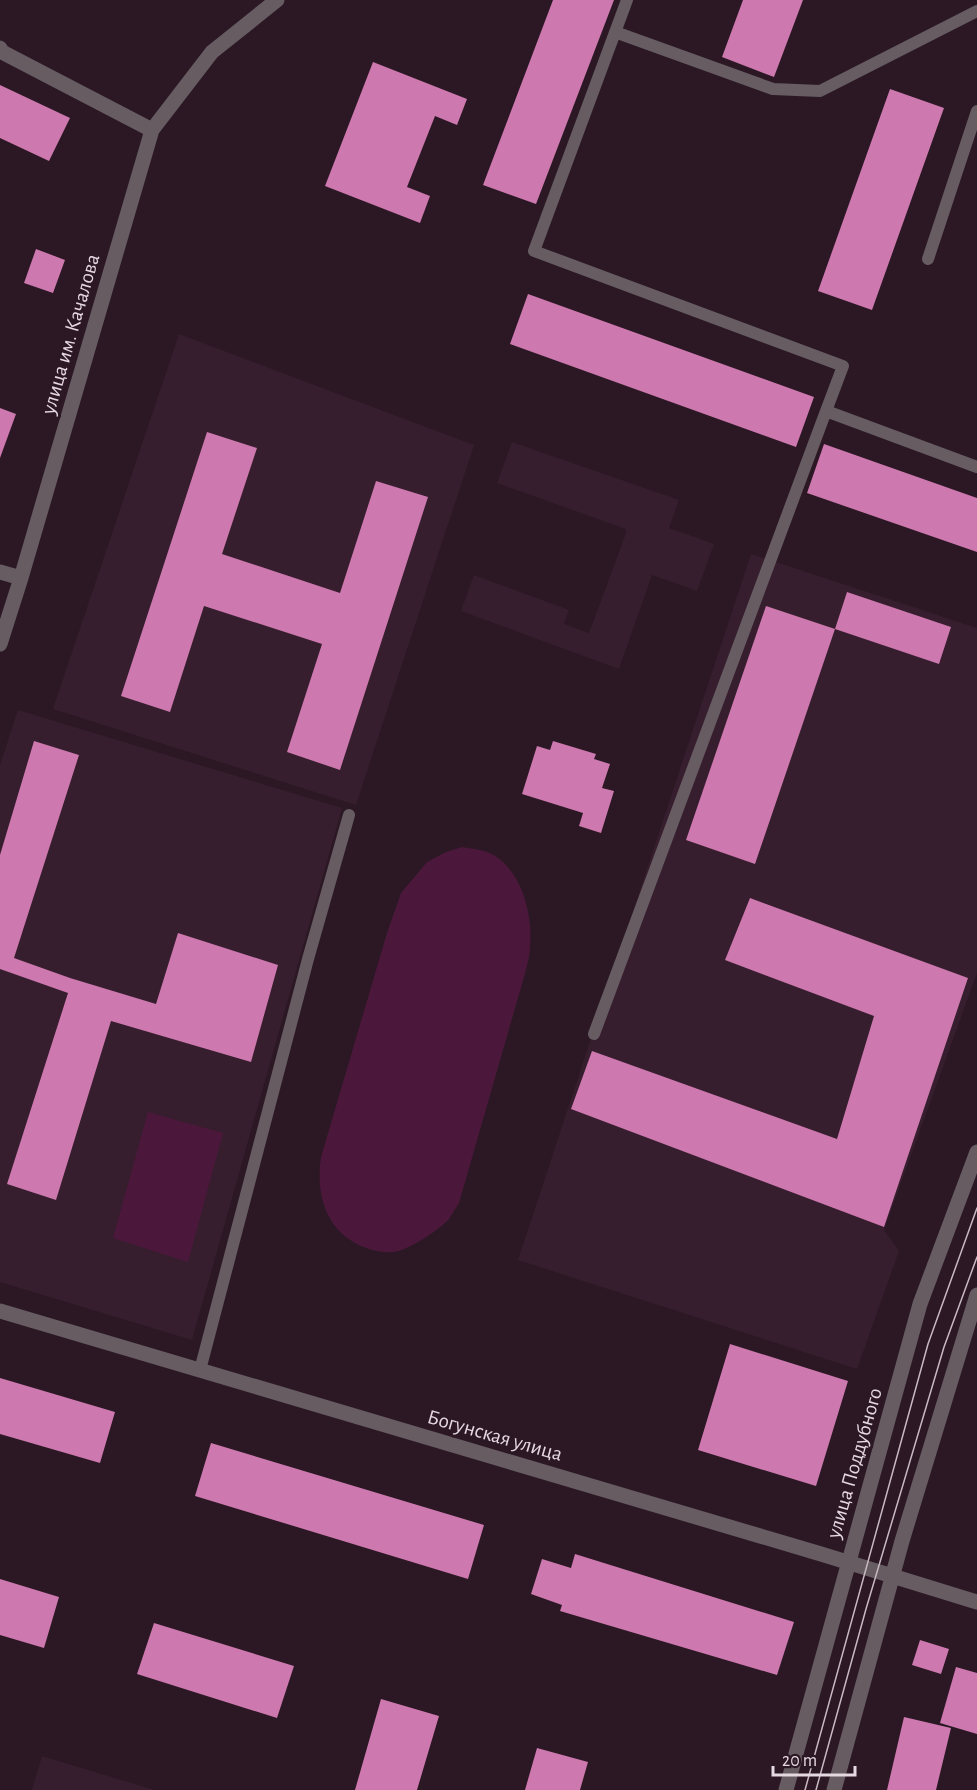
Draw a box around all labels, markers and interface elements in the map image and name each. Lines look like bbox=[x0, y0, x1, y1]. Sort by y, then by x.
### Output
street label: улица им. Качалова bbox=[37, 251, 104, 418]
street label: улица Поддубного bbox=[823, 1386, 886, 1542]
street label: Богунская улица bbox=[425, 1406, 565, 1465]
scale bar bbox=[773, 1739, 856, 1777]
text: 20 m bbox=[782, 1752, 817, 1770]

